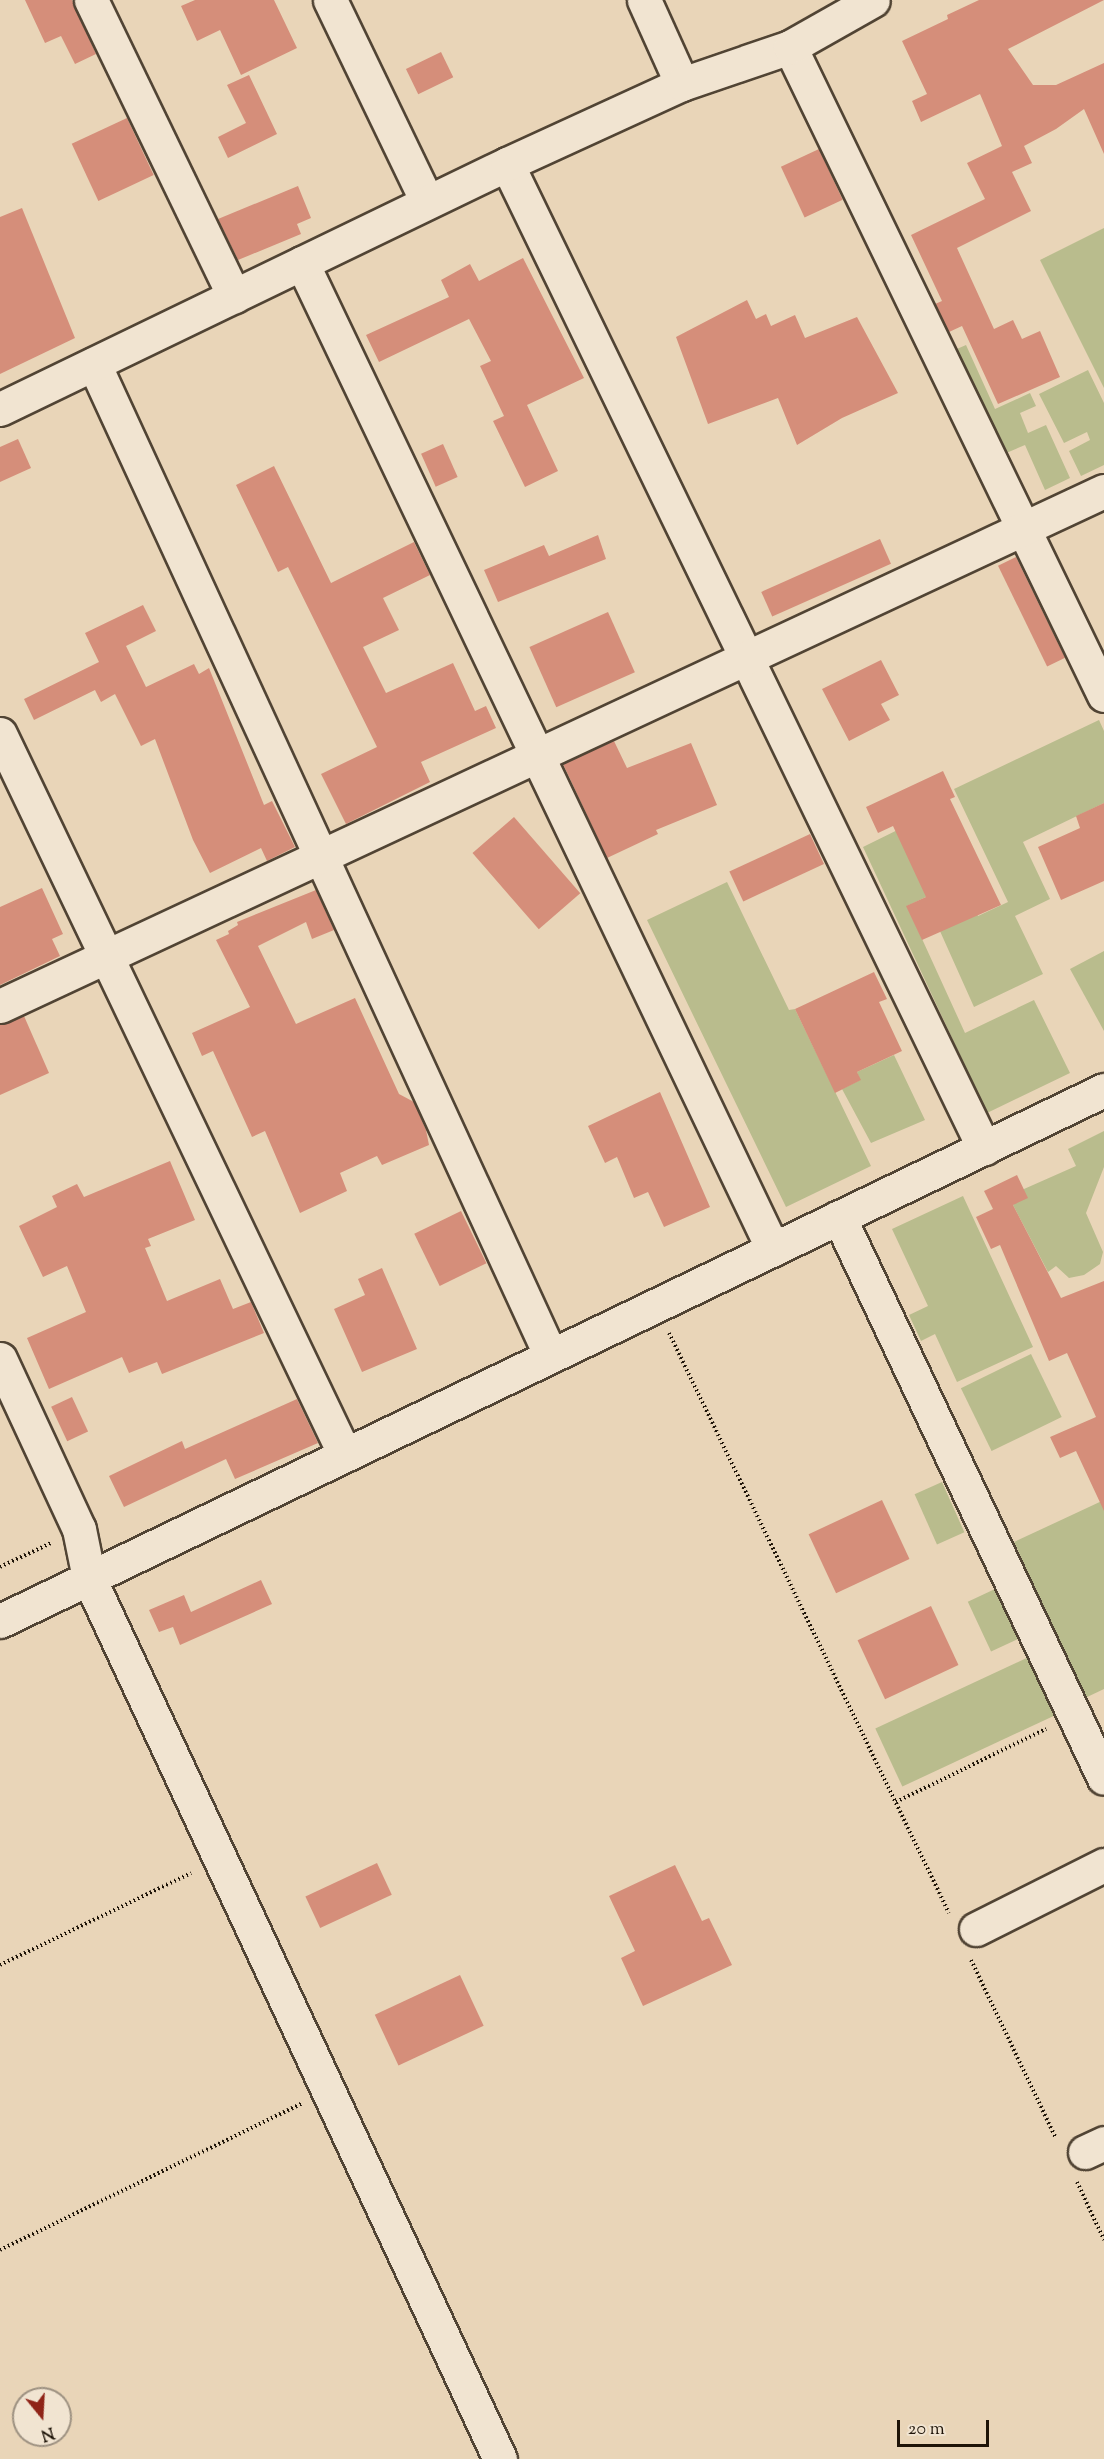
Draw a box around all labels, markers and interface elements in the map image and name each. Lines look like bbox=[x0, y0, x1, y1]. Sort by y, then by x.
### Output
north arrow bbox=[12, 2387, 72, 2447]
scale bar bbox=[900, 2408, 992, 2446]
text: 20 m bbox=[908, 2417, 945, 2443]
text: N bbox=[37, 2420, 57, 2446]

